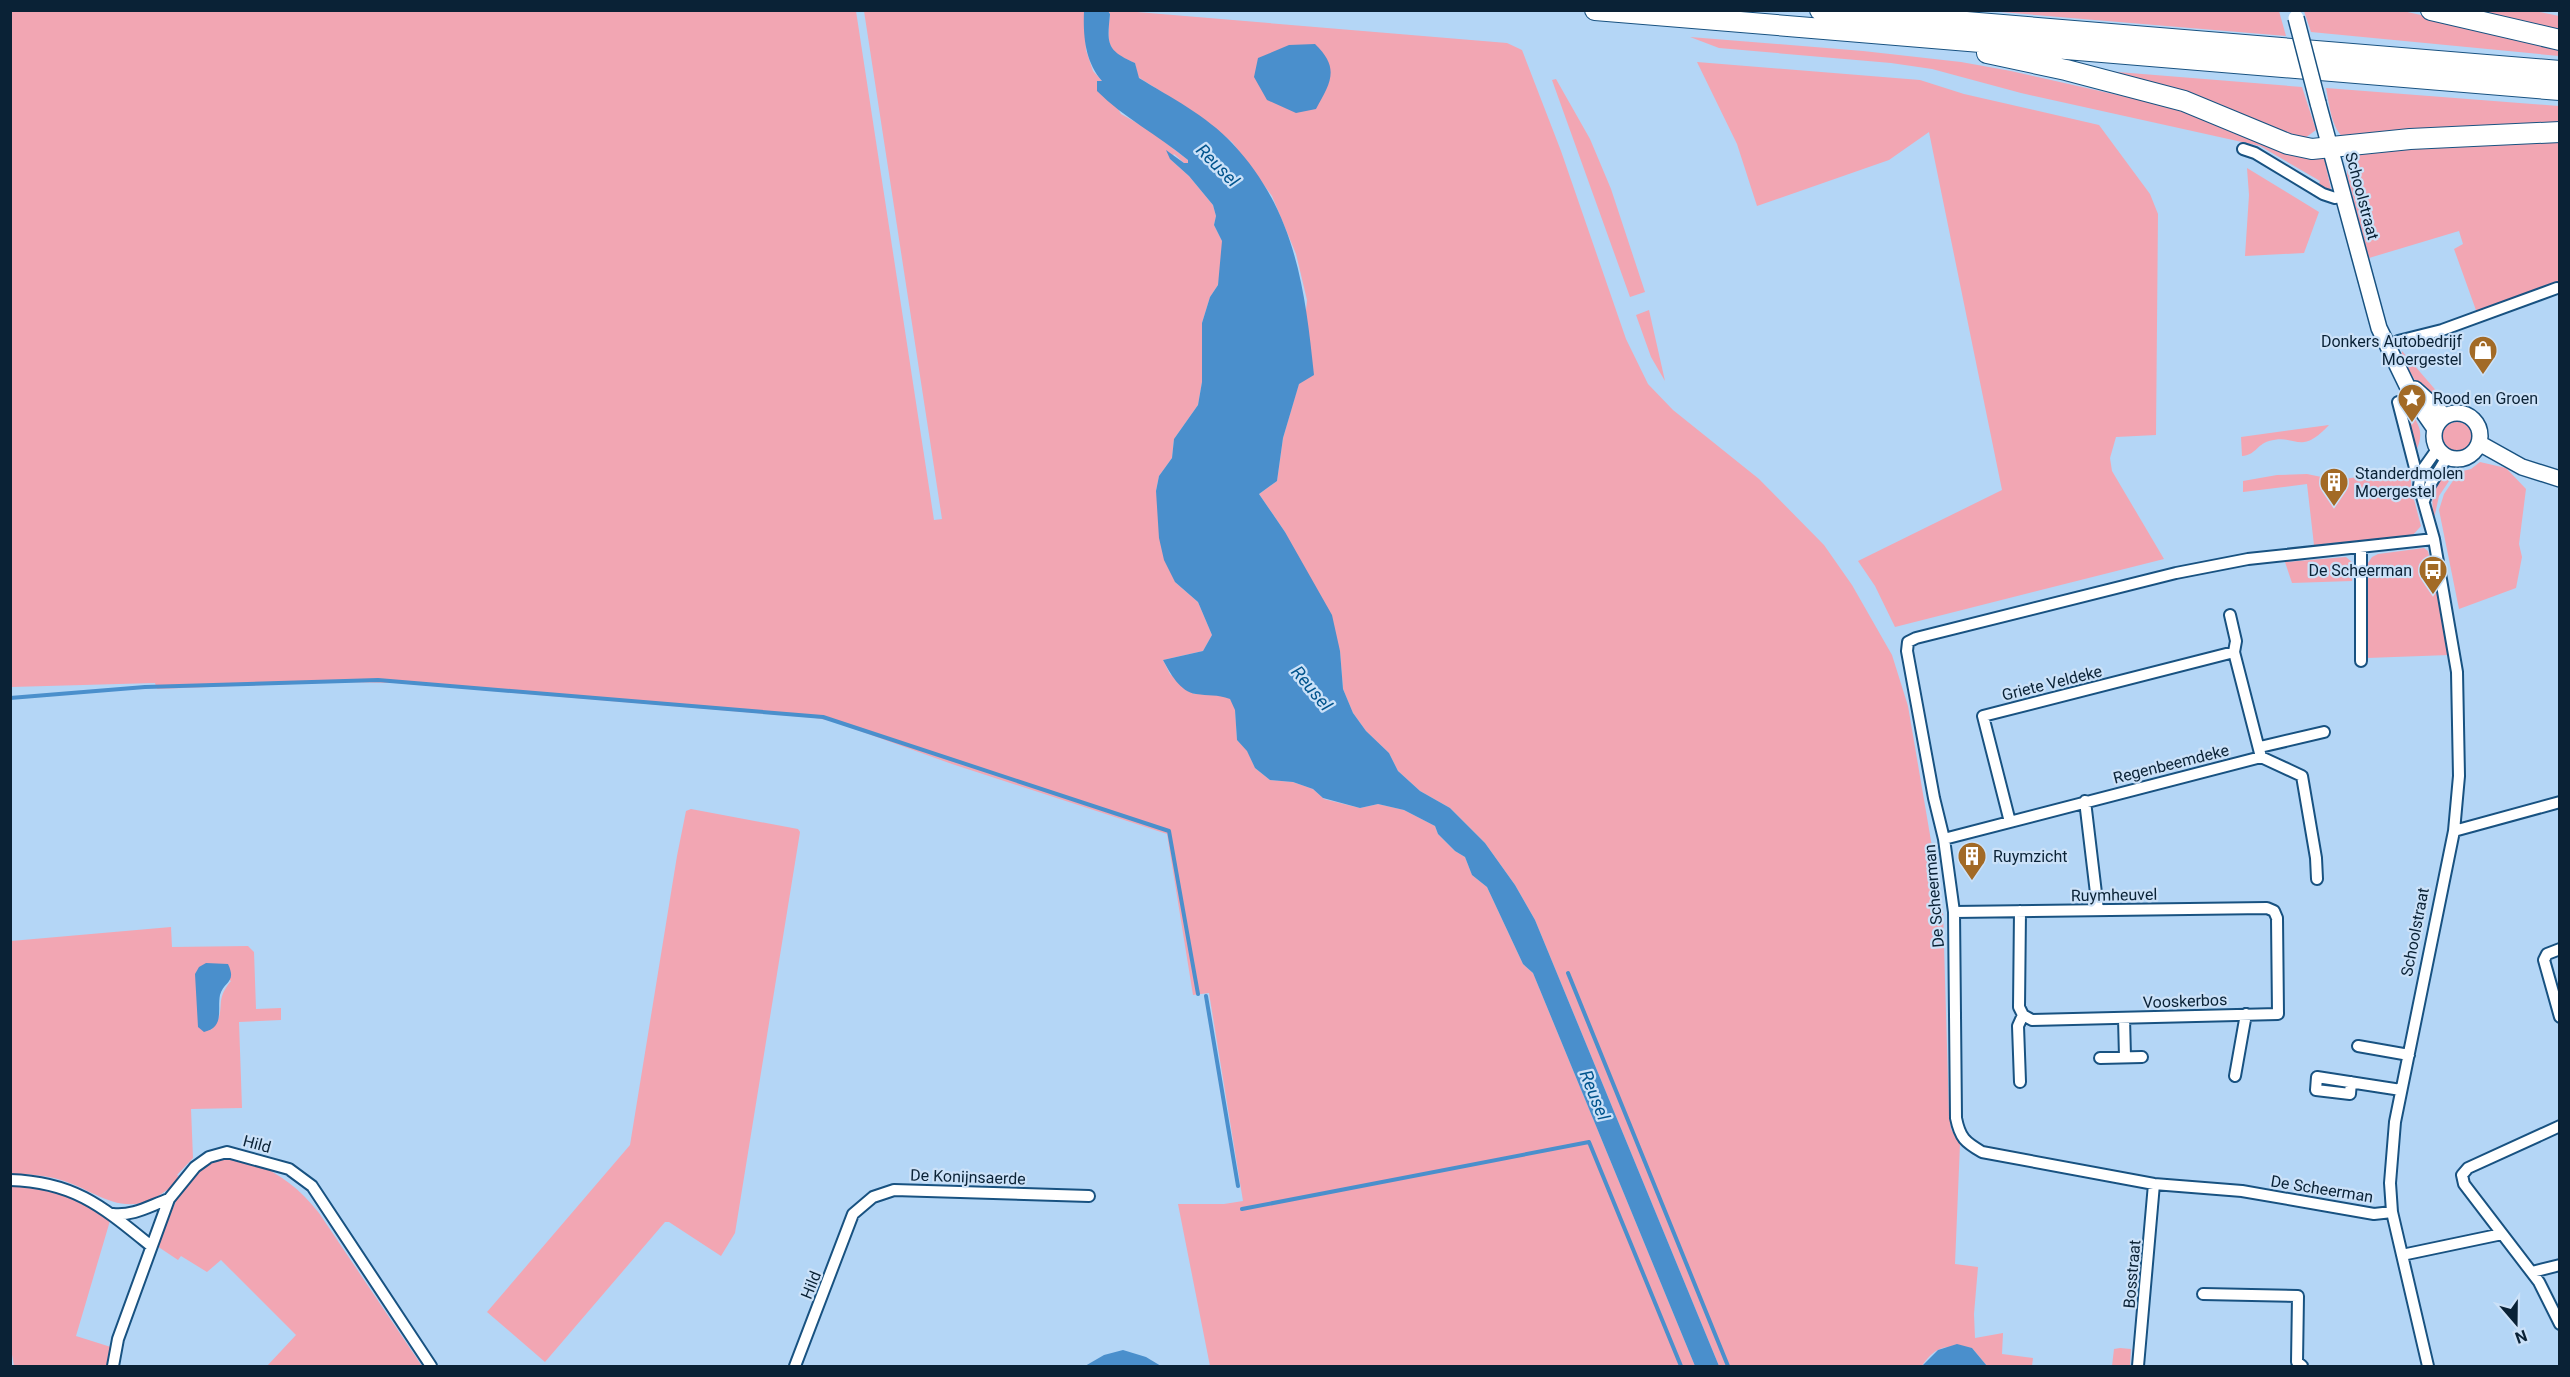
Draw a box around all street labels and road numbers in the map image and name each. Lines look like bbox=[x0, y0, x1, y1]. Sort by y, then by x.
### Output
street label: Schoolstraat bbox=[2341, 150, 2383, 242]
street label: Griete Veldeke bbox=[2000, 661, 2104, 705]
street label: Regenbeemdeke bbox=[2111, 740, 2231, 788]
street label: De Scheerman bbox=[1920, 844, 1948, 948]
street label: Ruymheuvel bbox=[2071, 885, 2157, 905]
street label: Schoolstraat bbox=[2397, 886, 2433, 978]
street label: Vooskerbos bbox=[2142, 990, 2228, 1012]
street label: Hild bbox=[241, 1131, 273, 1157]
street label: De Konijnsaerde bbox=[910, 1165, 1026, 1189]
street label: De Scheerman bbox=[2269, 1172, 2375, 1206]
street label: Bosstraat bbox=[2120, 1239, 2144, 1309]
street label: Hild bbox=[797, 1268, 825, 1302]

